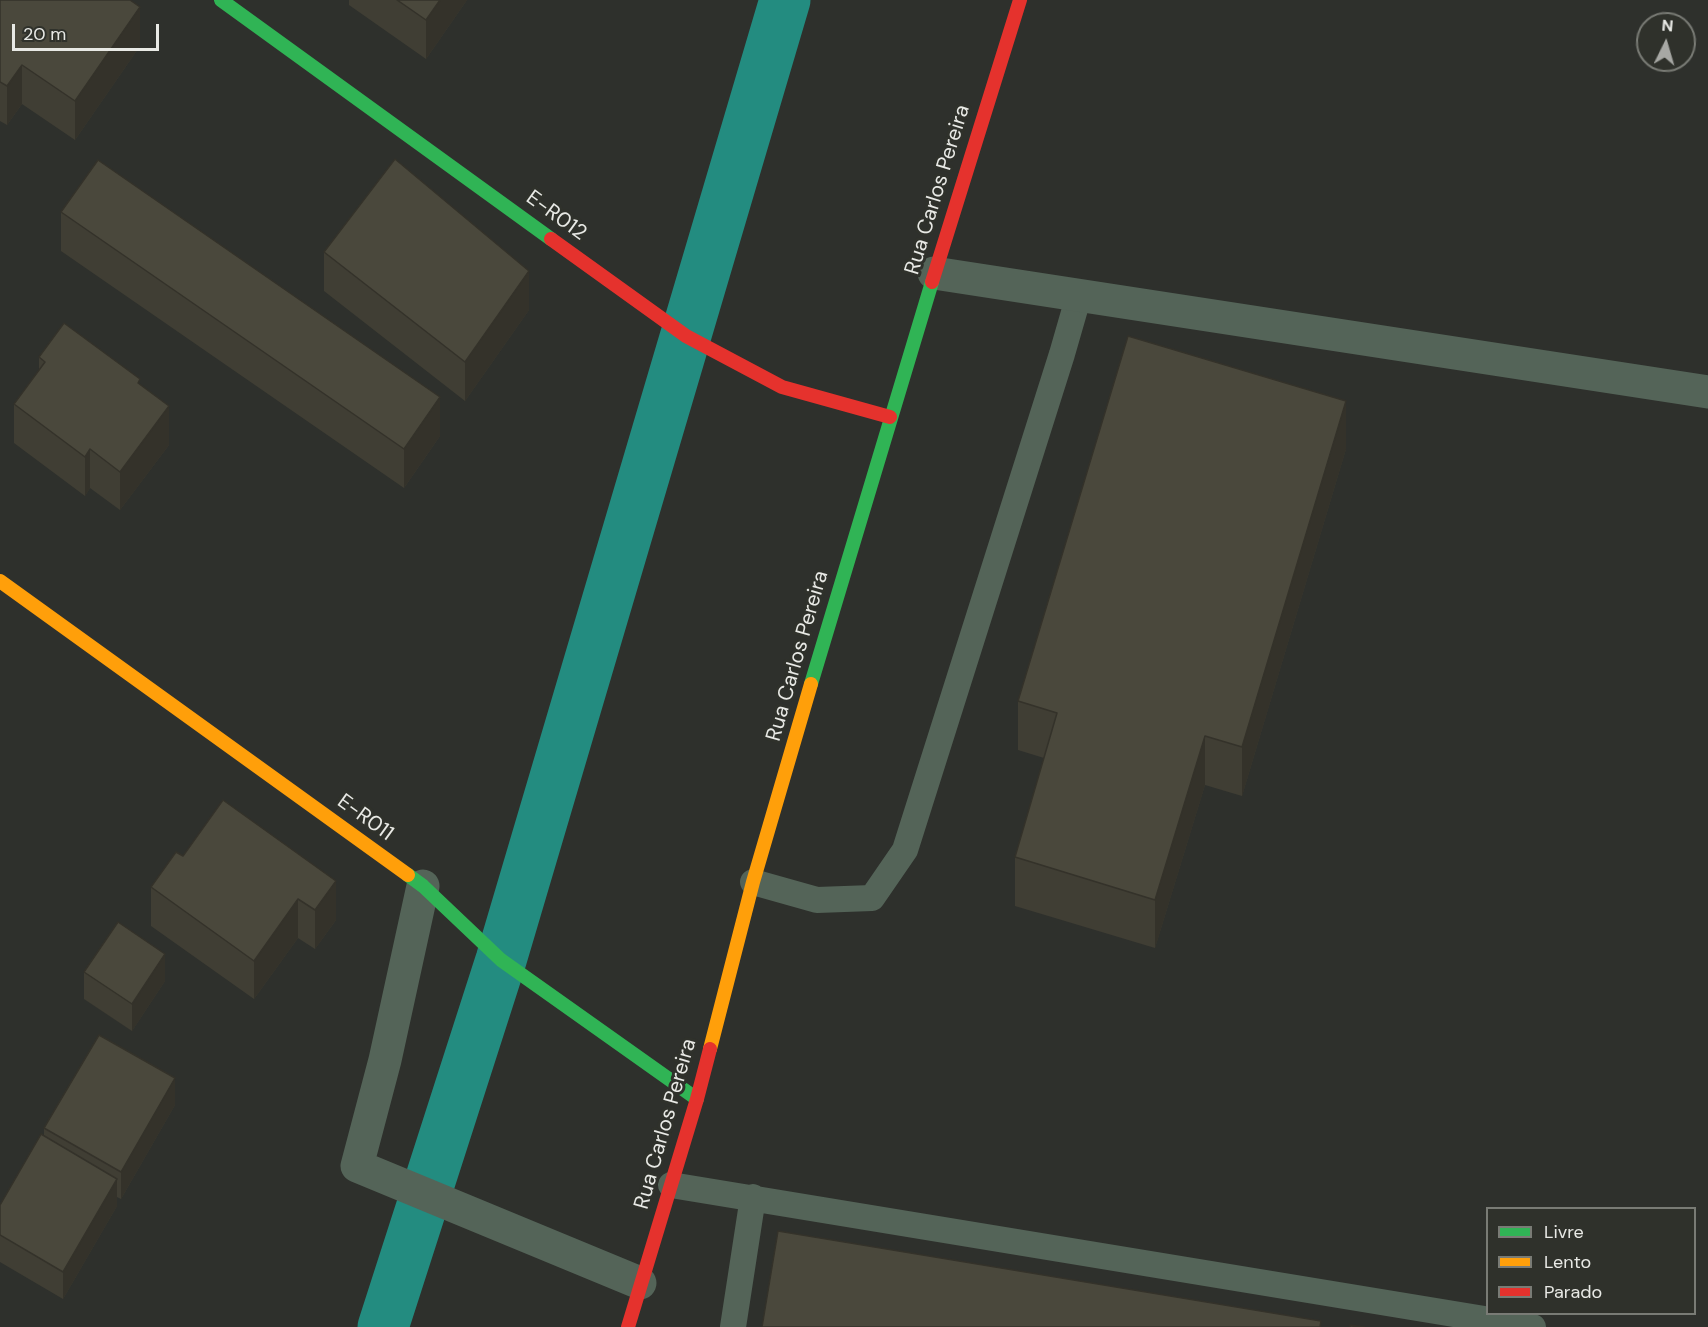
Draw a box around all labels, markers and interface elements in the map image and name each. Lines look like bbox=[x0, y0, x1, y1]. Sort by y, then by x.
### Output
scale bar bbox=[15, 12, 162, 50]
north arrow bbox=[1636, 12, 1696, 72]
text: N bbox=[1661, 15, 1674, 37]
text: 20 m bbox=[23, 22, 66, 46]
street label: Rua Carlos Pereira bbox=[900, 102, 976, 278]
street label: E-R012 bbox=[521, 186, 591, 246]
street label: Rua Carlos Pereira bbox=[762, 568, 834, 744]
street label: E-R011 bbox=[332, 789, 398, 847]
street label: Rua Carlos Pereira bbox=[630, 1036, 702, 1212]
legend bbox=[1486, 1207, 1696, 1315]
text: Livre bbox=[1544, 1220, 1584, 1244]
text: Lento bbox=[1544, 1250, 1591, 1274]
text: Parado bbox=[1544, 1280, 1602, 1304]

